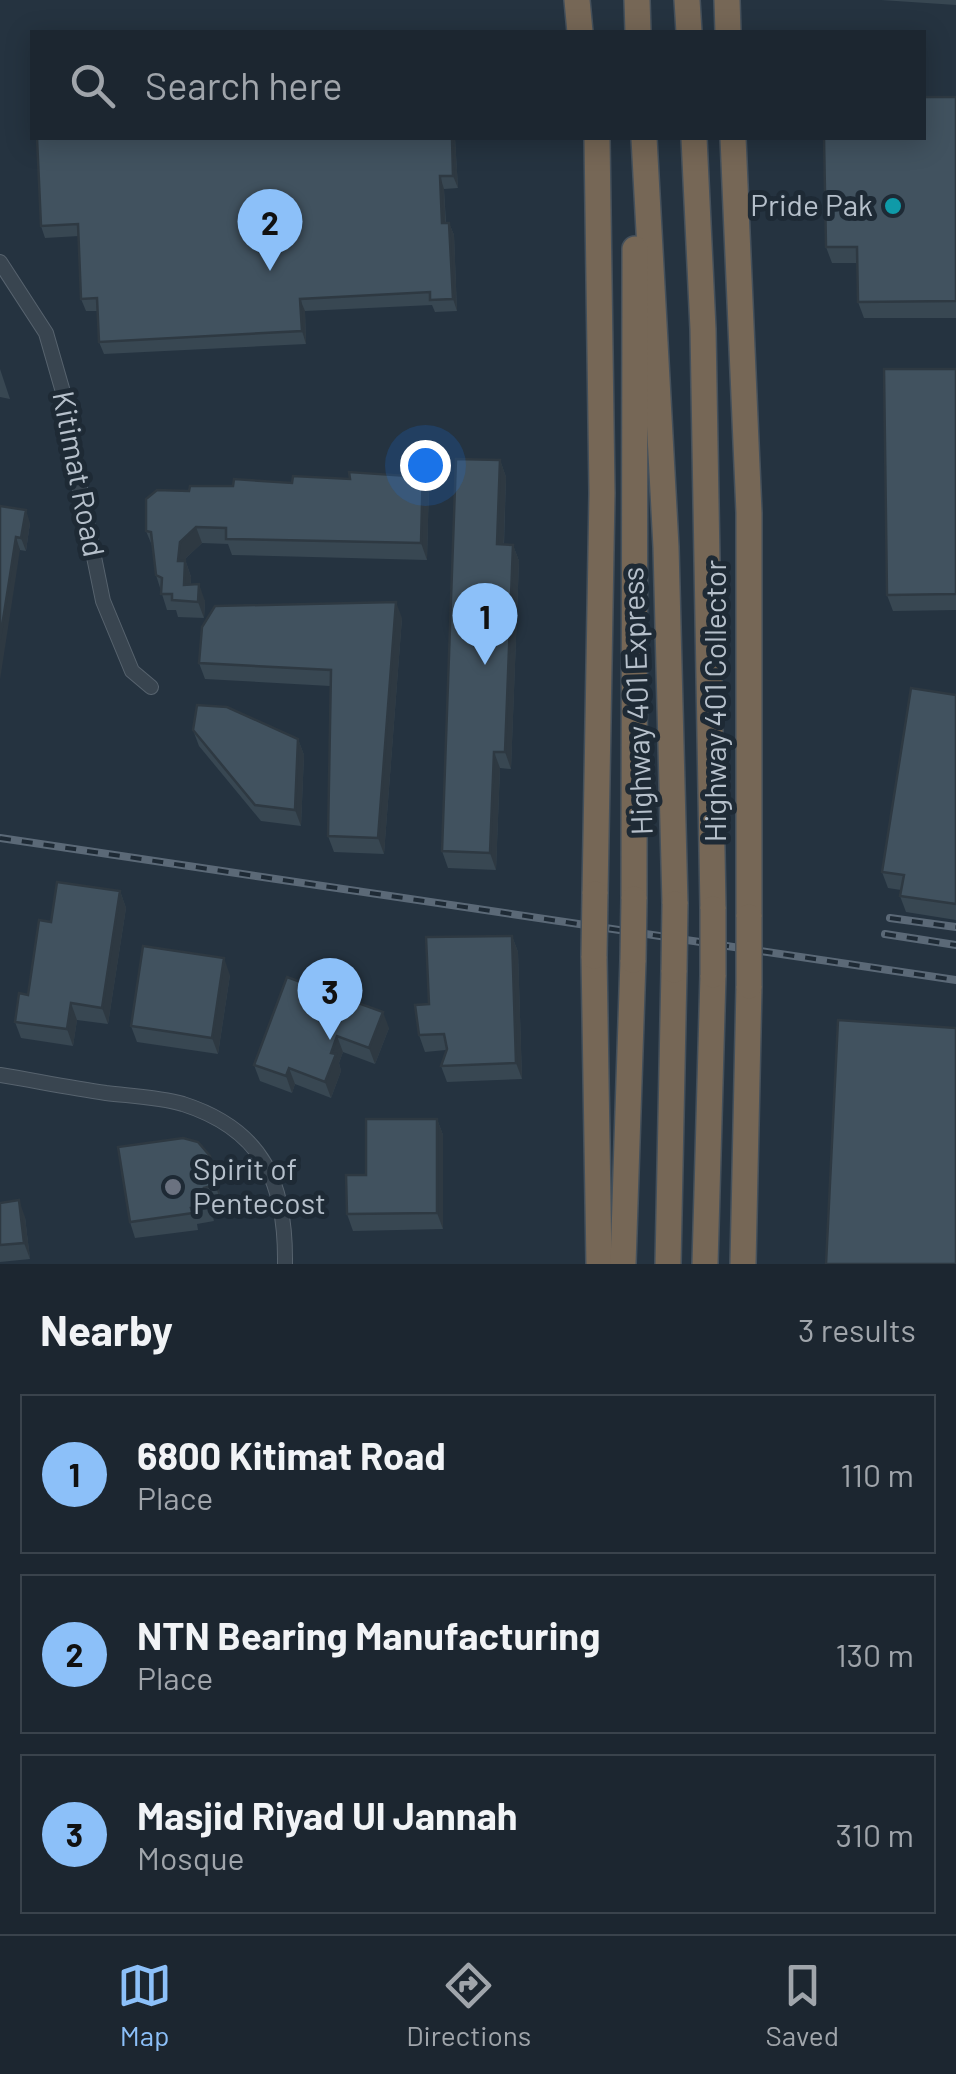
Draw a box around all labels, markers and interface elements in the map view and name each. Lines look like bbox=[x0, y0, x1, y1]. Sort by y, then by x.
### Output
search box bbox=[30, 30, 926, 140]
icon: search bbox=[65, 58, 120, 113]
text: Search here bbox=[145, 62, 343, 108]
place label: Pride Pak bbox=[750, 186, 873, 222]
pin: 2 bbox=[238, 188, 302, 271]
marker: Pride Pak bbox=[882, 195, 904, 217]
street label: Kitimat Road bbox=[46, 388, 114, 559]
your location bbox=[400, 440, 451, 491]
street label: Highway 401 Collector bbox=[696, 560, 732, 842]
street label: Highway 401 Express bbox=[613, 566, 659, 836]
pin: 1 bbox=[452, 582, 518, 665]
pin: 3 bbox=[298, 958, 362, 1040]
place label: Spirit of Pentecost bbox=[193, 1150, 326, 1220]
marker: Spirit of Pentecost bbox=[162, 1176, 184, 1198]
text: Nearby bbox=[40, 1304, 173, 1354]
text: 3 results bbox=[798, 1310, 916, 1348]
text: 6800 Kitimat Road bbox=[137, 1432, 446, 1478]
text: 1 bbox=[69, 1455, 80, 1493]
text: 110 m bbox=[841, 1455, 914, 1493]
text: Place bbox=[137, 1478, 213, 1516]
text: NTN Bearing Manufacturing bbox=[137, 1612, 600, 1658]
text: 2 bbox=[66, 1635, 83, 1673]
text: 130 m bbox=[835, 1635, 914, 1673]
text: Place bbox=[137, 1658, 213, 1696]
text: Masjid Riyad Ul Jannah bbox=[137, 1792, 518, 1838]
text: 3 bbox=[66, 1815, 83, 1853]
text: 310 m bbox=[836, 1815, 914, 1853]
text: Mosque bbox=[137, 1838, 245, 1876]
tab: Map bbox=[117, 1958, 172, 2052]
tab: Directions bbox=[406, 1958, 531, 2052]
tab: Saved bbox=[765, 1958, 839, 2052]

